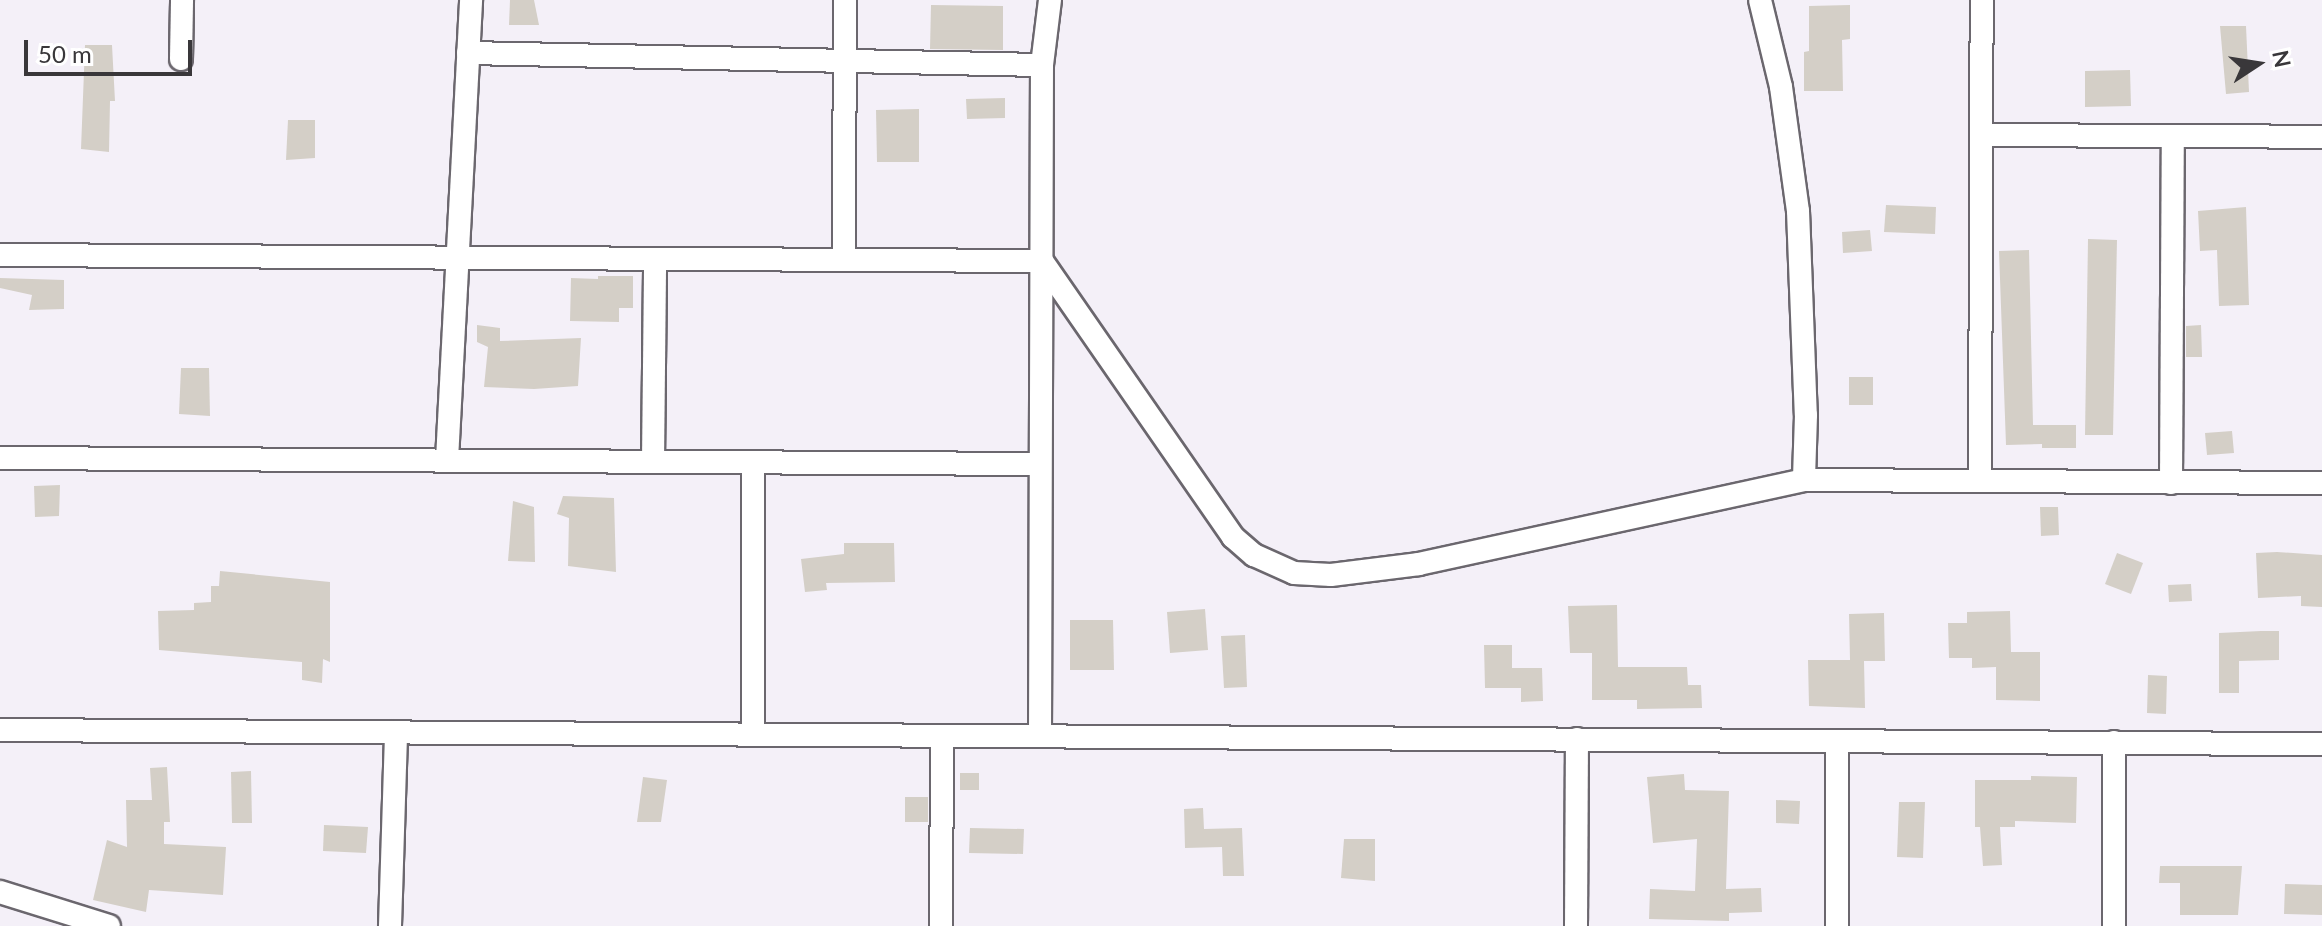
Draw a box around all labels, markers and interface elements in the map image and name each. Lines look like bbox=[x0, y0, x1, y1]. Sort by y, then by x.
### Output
scale bar bbox=[28, 24, 196, 74]
north arrow bbox=[2218, 24, 2298, 104]
text: 50 m bbox=[38, 39, 92, 68]
text: N bbox=[2267, 48, 2297, 70]

